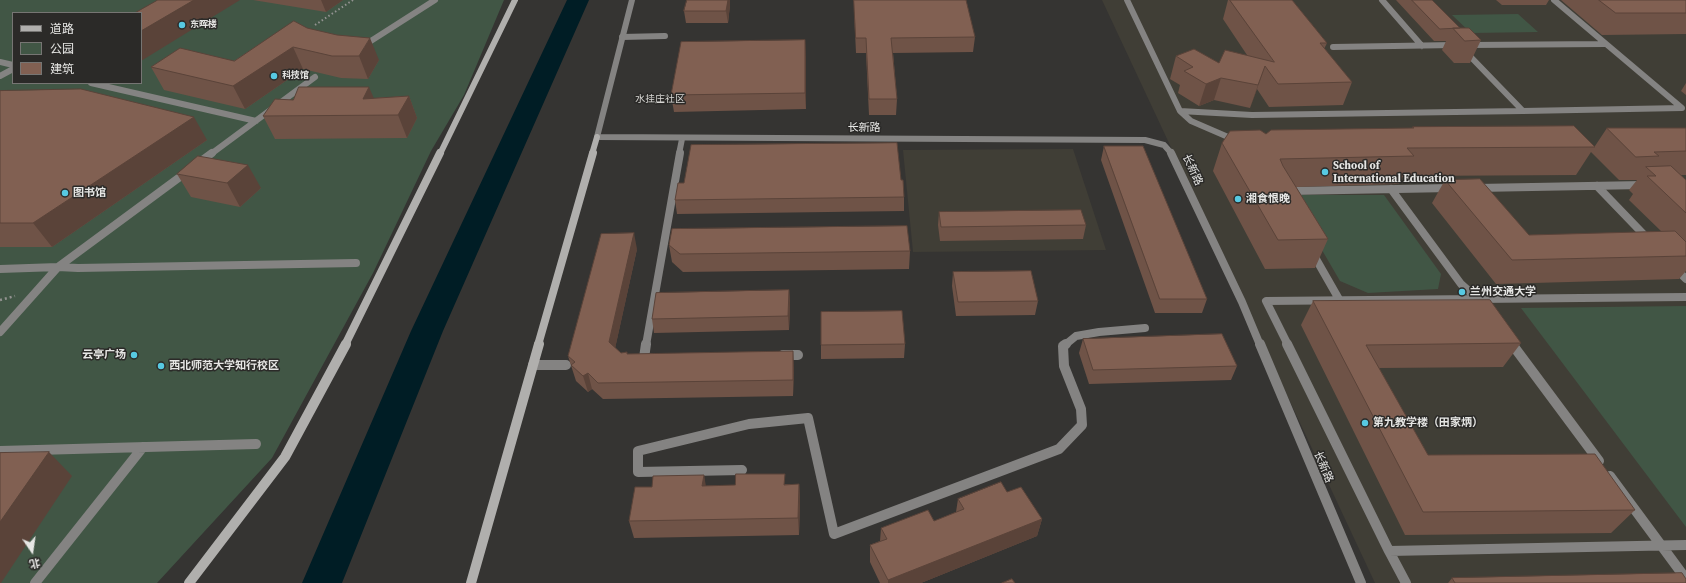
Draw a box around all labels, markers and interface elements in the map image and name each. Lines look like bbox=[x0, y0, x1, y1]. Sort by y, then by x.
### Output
legend bbox=[12, 12, 142, 84]
marker: 东晖楼 bbox=[177, 20, 187, 30]
place label: 东晖楼 bbox=[190, 20, 217, 30]
text: 道路 bbox=[50, 21, 74, 37]
text: 公园 bbox=[50, 41, 74, 57]
text: 建筑 bbox=[50, 61, 74, 77]
marker: 科技馆 bbox=[269, 71, 279, 81]
place label: 科技馆 bbox=[282, 71, 309, 81]
district label: 水挂庄社区 bbox=[635, 93, 685, 105]
street label: 长新路 bbox=[848, 121, 880, 135]
street label: 长新路 bbox=[1179, 152, 1205, 188]
place label: School of International Education bbox=[1333, 159, 1455, 185]
marker: School of International Education bbox=[1320, 167, 1330, 177]
place label: 图书馆 bbox=[73, 186, 106, 200]
marker: 图书馆 bbox=[60, 188, 70, 198]
place label: 湘食恨晚 bbox=[1246, 192, 1290, 206]
marker: 湘食恨晚 bbox=[1233, 194, 1243, 204]
place label: 兰州交通大学 bbox=[1470, 285, 1536, 299]
marker: 兰州交通大学 bbox=[1457, 287, 1467, 297]
place label: 云亭广场 bbox=[82, 348, 126, 362]
marker: 云亭广场 bbox=[129, 350, 139, 360]
place label: 西北师范大学知行校区 bbox=[169, 359, 279, 373]
marker: 西北师范大学知行校区 bbox=[156, 361, 166, 371]
place label: 第九教学楼（田家炳） bbox=[1373, 416, 1483, 430]
marker: 第九教学楼（田家炳） bbox=[1360, 418, 1370, 428]
street label: 长新路 bbox=[1310, 449, 1336, 485]
north arrow bbox=[12, 531, 52, 571]
text: 北 bbox=[28, 555, 42, 572]

